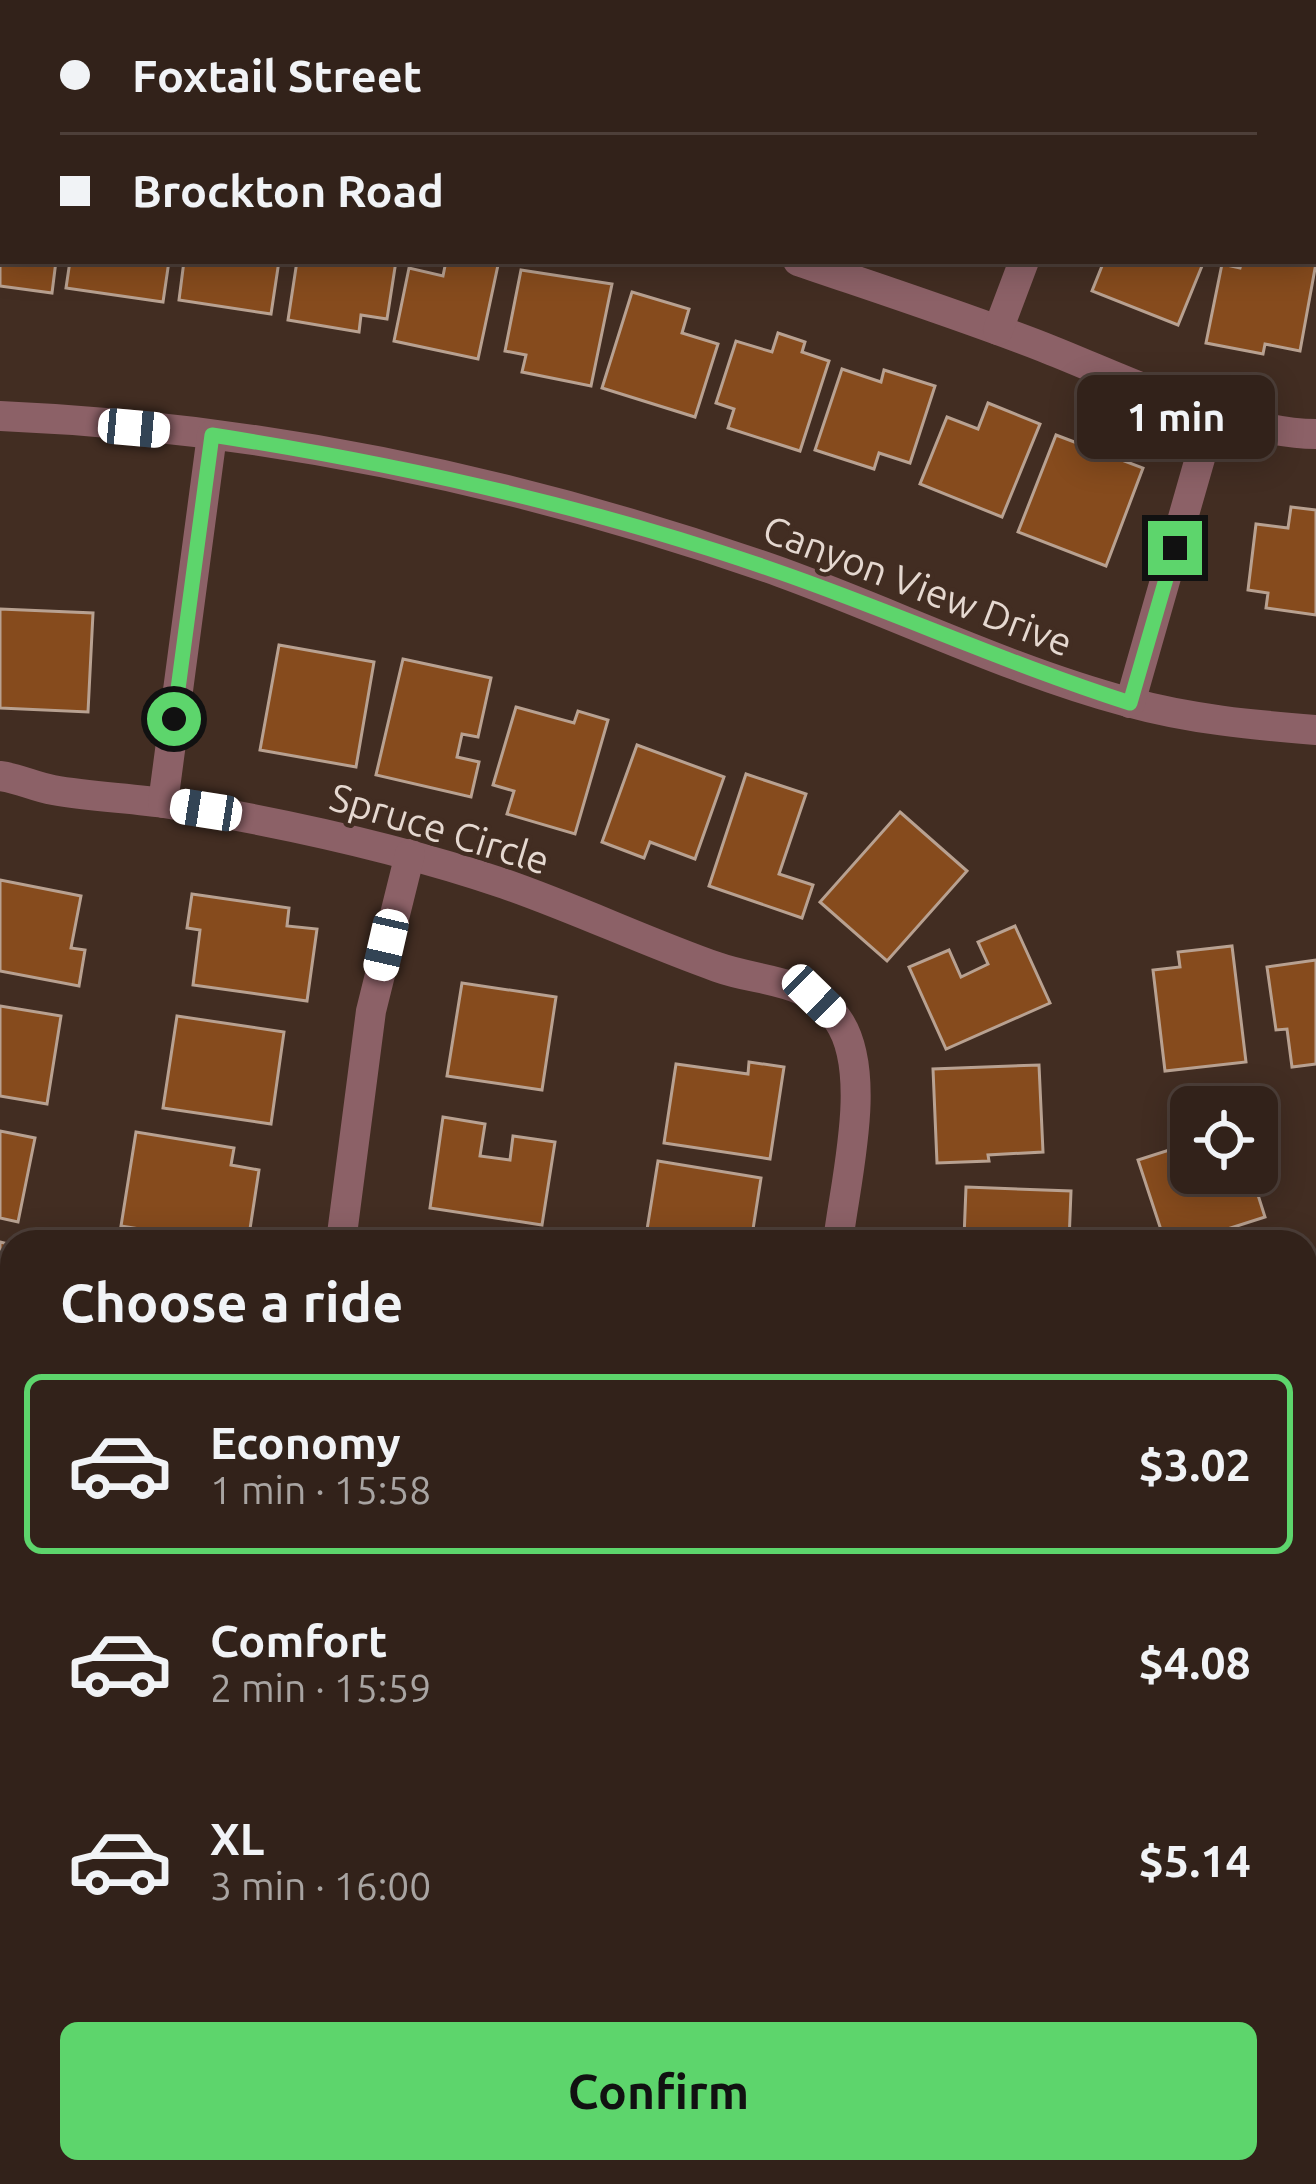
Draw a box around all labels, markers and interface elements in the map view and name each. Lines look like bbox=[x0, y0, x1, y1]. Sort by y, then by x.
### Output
text: Foxtail Street bbox=[132, 50, 422, 101]
text: Brockton Road bbox=[132, 165, 444, 216]
callout: 1 min bbox=[1076, 374, 1274, 458]
text: 1 min bbox=[1127, 395, 1225, 438]
car bbox=[97, 407, 171, 449]
street label: Canyon View Drive bbox=[758, 506, 1078, 664]
route end bbox=[1148, 521, 1202, 575]
route start bbox=[147, 692, 201, 746]
street label: Spruce Circle bbox=[325, 774, 555, 882]
car bbox=[168, 787, 244, 833]
car bbox=[360, 906, 412, 984]
car bbox=[776, 958, 852, 1034]
map controls bbox=[1170, 1086, 1278, 1194]
button: locate bbox=[1170, 1086, 1278, 1194]
text: Choose a ride bbox=[60, 1272, 403, 1332]
icon: car bbox=[66, 1410, 174, 1518]
text: Economy bbox=[210, 1417, 401, 1468]
text: $3.02 bbox=[1138, 1439, 1251, 1490]
text: 1 min · 15:58 bbox=[210, 1468, 431, 1511]
icon: car bbox=[66, 1608, 174, 1716]
text: Comfort bbox=[210, 1615, 387, 1666]
text: $4.08 bbox=[1138, 1637, 1251, 1688]
text: 2 min · 15:59 bbox=[210, 1666, 431, 1709]
icon: car bbox=[66, 1806, 174, 1914]
text: XL bbox=[210, 1813, 264, 1864]
text: $5.14 bbox=[1138, 1835, 1251, 1886]
text: 3 min · 16:00 bbox=[210, 1864, 431, 1907]
button: Confirm bbox=[60, 2022, 1257, 2160]

